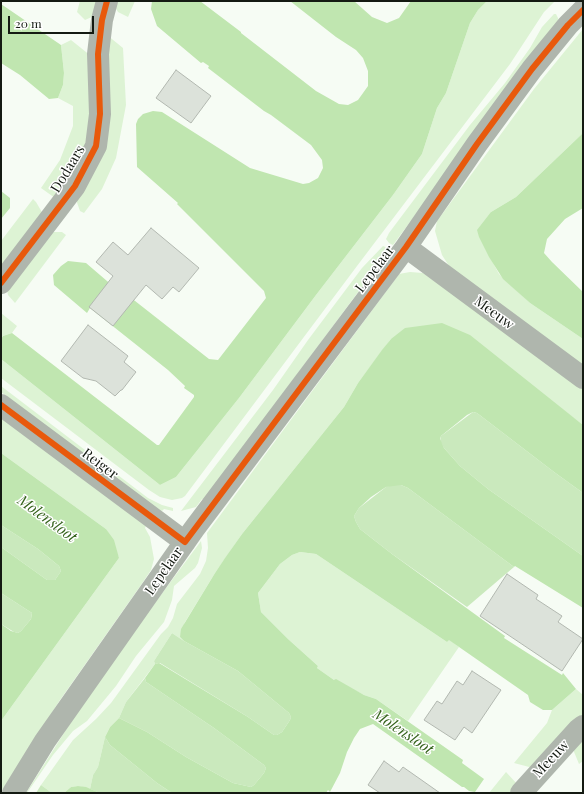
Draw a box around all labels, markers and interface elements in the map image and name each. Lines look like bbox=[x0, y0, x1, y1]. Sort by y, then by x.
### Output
scale bar bbox=[10, 8, 96, 34]
text: 20 m bbox=[15, 15, 42, 31]
street label: Dodaars bbox=[47, 142, 89, 196]
street label: Lepelaar bbox=[352, 242, 398, 296]
street label: Meeuw bbox=[471, 293, 517, 333]
street label: Reiger bbox=[79, 445, 121, 483]
water label: Molensloot bbox=[14, 492, 80, 546]
street label: Lepelaar bbox=[141, 544, 187, 598]
water label: Molensloot bbox=[369, 705, 437, 759]
street label: Meeuw bbox=[530, 737, 572, 781]

